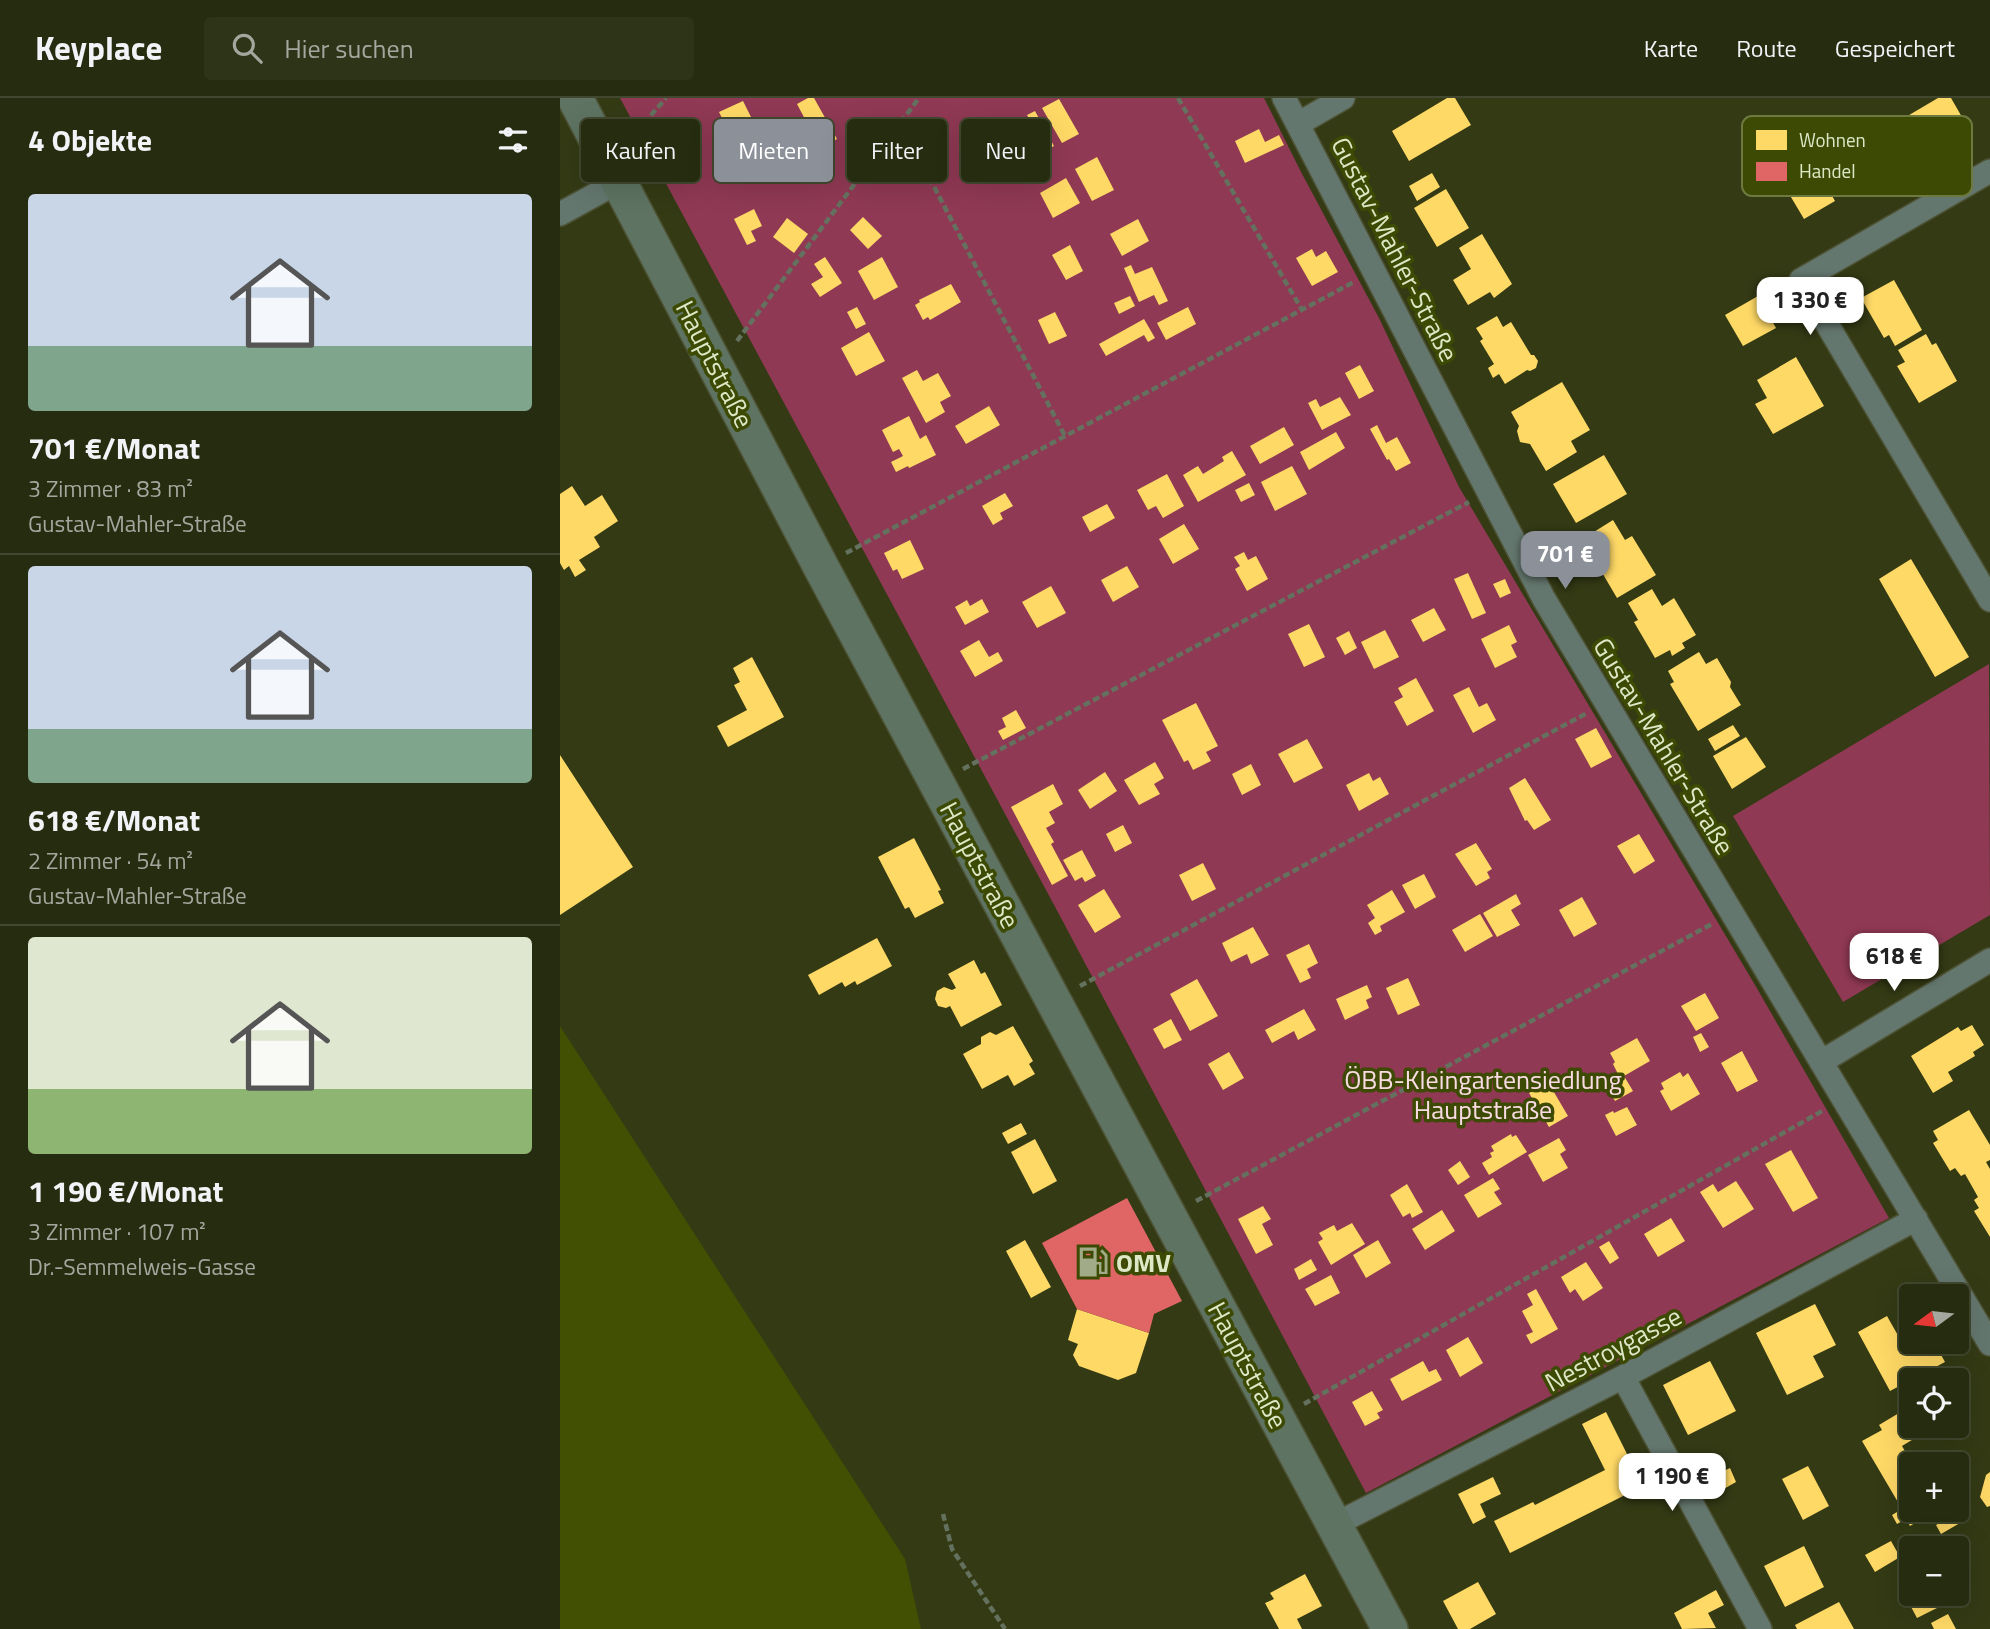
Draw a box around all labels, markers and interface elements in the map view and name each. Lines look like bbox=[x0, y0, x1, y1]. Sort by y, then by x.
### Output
search box bbox=[204, 17, 694, 80]
text: Keyplace bbox=[35, 23, 162, 73]
icon: search bbox=[228, 29, 266, 67]
text: Hier suchen bbox=[284, 29, 414, 68]
text: Karte bbox=[1644, 30, 1698, 66]
text: Route bbox=[1736, 30, 1797, 66]
text: Gespeichert bbox=[1835, 30, 1955, 66]
legend bbox=[1742, 116, 1972, 196]
text: 4 Objekte bbox=[28, 117, 152, 163]
chip: Kaufen bbox=[581, 119, 700, 182]
chip: Mieten bbox=[714, 119, 833, 182]
chip: Filter bbox=[847, 119, 947, 182]
chip: Neu bbox=[961, 119, 1050, 182]
icon: filters bbox=[494, 121, 532, 159]
text: Wohnen bbox=[1799, 125, 1866, 154]
street label: Gustav-Mahler-Straße bbox=[1322, 130, 1468, 368]
text: Handel bbox=[1799, 156, 1856, 185]
icon: home bbox=[217, 240, 343, 366]
pin: 1 330 € bbox=[1745, 278, 1875, 337]
text: 1 330 € bbox=[1773, 282, 1847, 317]
street label: Hauptstraße bbox=[666, 293, 764, 435]
text: 701 €/Monat bbox=[28, 425, 200, 471]
text: 3 Zimmer · 83 m² bbox=[28, 471, 193, 506]
text: Gustav-Mahler-Straße bbox=[28, 506, 247, 541]
pin: 701 € bbox=[1516, 532, 1614, 591]
text: 701 € bbox=[1537, 536, 1593, 571]
icon: home bbox=[217, 612, 343, 738]
street label: Gustav-Mahler-Straße bbox=[1584, 630, 1744, 862]
street label: Hauptstraße bbox=[930, 795, 1030, 935]
text: 618 €/Monat bbox=[28, 797, 200, 843]
text: 2 Zimmer · 54 m² bbox=[28, 843, 193, 878]
text: Gustav-Mahler-Straße bbox=[28, 878, 247, 913]
pin: 618 € bbox=[1845, 934, 1943, 993]
text: 618 € bbox=[1866, 938, 1922, 973]
icon: home bbox=[217, 983, 343, 1109]
park label: ÖBB-Kleingartensiedlung Hauptstraße bbox=[1344, 1060, 1622, 1129]
text: 1 190 €/Monat bbox=[28, 1168, 224, 1214]
text: 3 Zimmer · 107 m² bbox=[28, 1214, 206, 1249]
place label: OMV bbox=[1116, 1243, 1171, 1282]
fuel station icon: OMV bbox=[1076, 1245, 1110, 1279]
text: Dr.-Semmelweis-Gasse bbox=[28, 1249, 256, 1284]
north arrow bbox=[1899, 1284, 1969, 1354]
map controls bbox=[1899, 1284, 1969, 1606]
street label: Hauptstraße bbox=[1198, 1295, 1298, 1435]
street label: Nestroygasse bbox=[1538, 1297, 1688, 1401]
button: locate bbox=[1899, 1368, 1969, 1438]
button: + bbox=[1899, 1452, 1969, 1522]
pin: 1 190 € bbox=[1607, 1454, 1737, 1513]
text: 1 190 € bbox=[1635, 1458, 1709, 1493]
button: − bbox=[1899, 1536, 1969, 1606]

